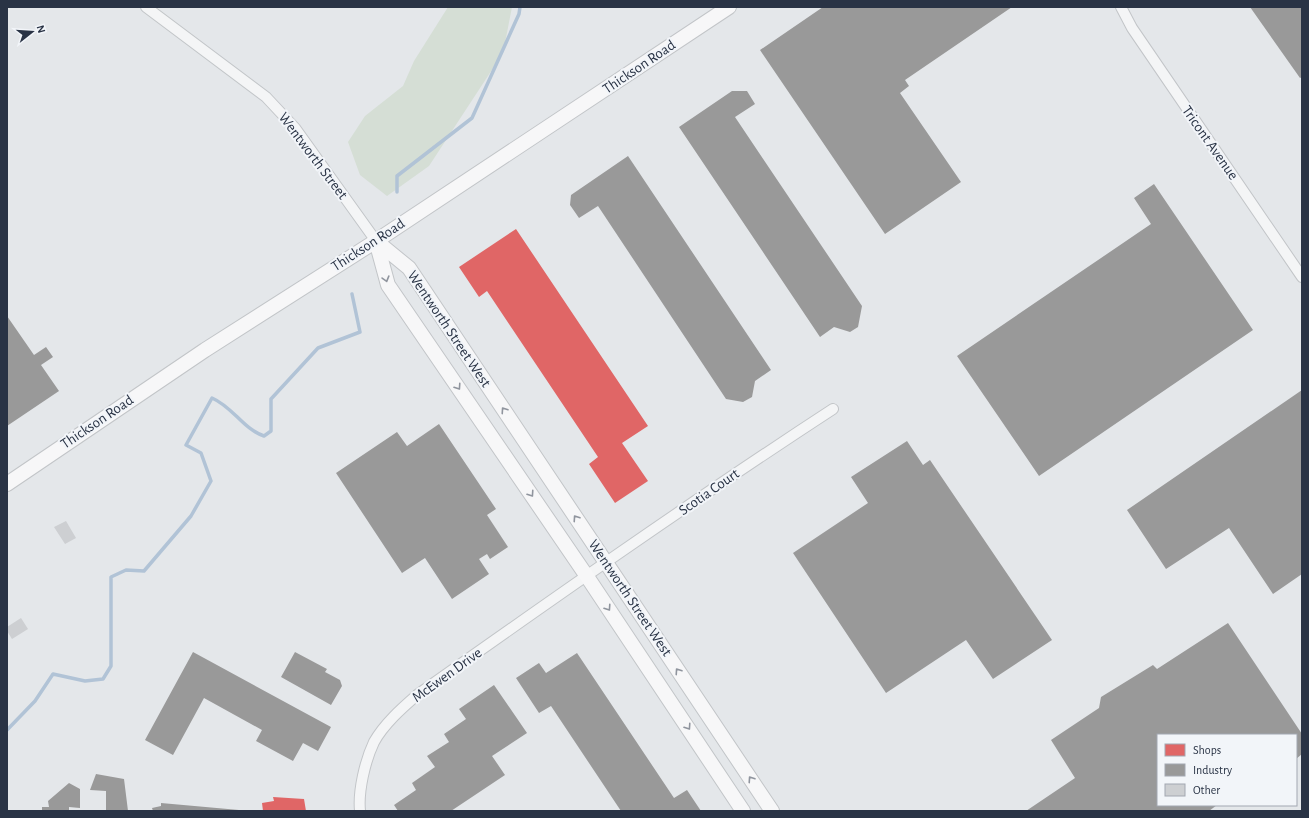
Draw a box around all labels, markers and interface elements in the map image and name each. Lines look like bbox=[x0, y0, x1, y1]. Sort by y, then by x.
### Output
north arrow bbox=[12, 12, 52, 52]
text: N bbox=[35, 24, 47, 34]
street label: Thickson Road bbox=[600, 37, 678, 97]
street label: Tricont Avenue bbox=[1179, 103, 1241, 183]
street label: Wentworth Street bbox=[276, 110, 351, 202]
street label: Thickson Road bbox=[329, 216, 408, 274]
street label: Wentworth Street West bbox=[404, 268, 494, 390]
one-way arrow bbox=[382, 275, 390, 282]
one-way arrow bbox=[453, 383, 461, 390]
street label: Thickson Road bbox=[58, 392, 136, 452]
one-way arrow bbox=[502, 407, 509, 414]
street label: Scotia Court bbox=[676, 466, 742, 518]
one-way arrow bbox=[526, 490, 534, 497]
one-way arrow bbox=[573, 515, 581, 522]
street label: Wentworth Street West bbox=[585, 537, 675, 659]
one-way arrow bbox=[603, 603, 610, 610]
street label: McEwen Drive bbox=[409, 645, 485, 705]
one-way arrow bbox=[676, 668, 683, 675]
one-way arrow bbox=[683, 723, 690, 730]
legend bbox=[1157, 734, 1297, 806]
text: Shops bbox=[1193, 744, 1221, 756]
text: Industry bbox=[1193, 764, 1232, 777]
one-way arrow bbox=[749, 776, 756, 783]
text: Other bbox=[1193, 784, 1220, 796]

